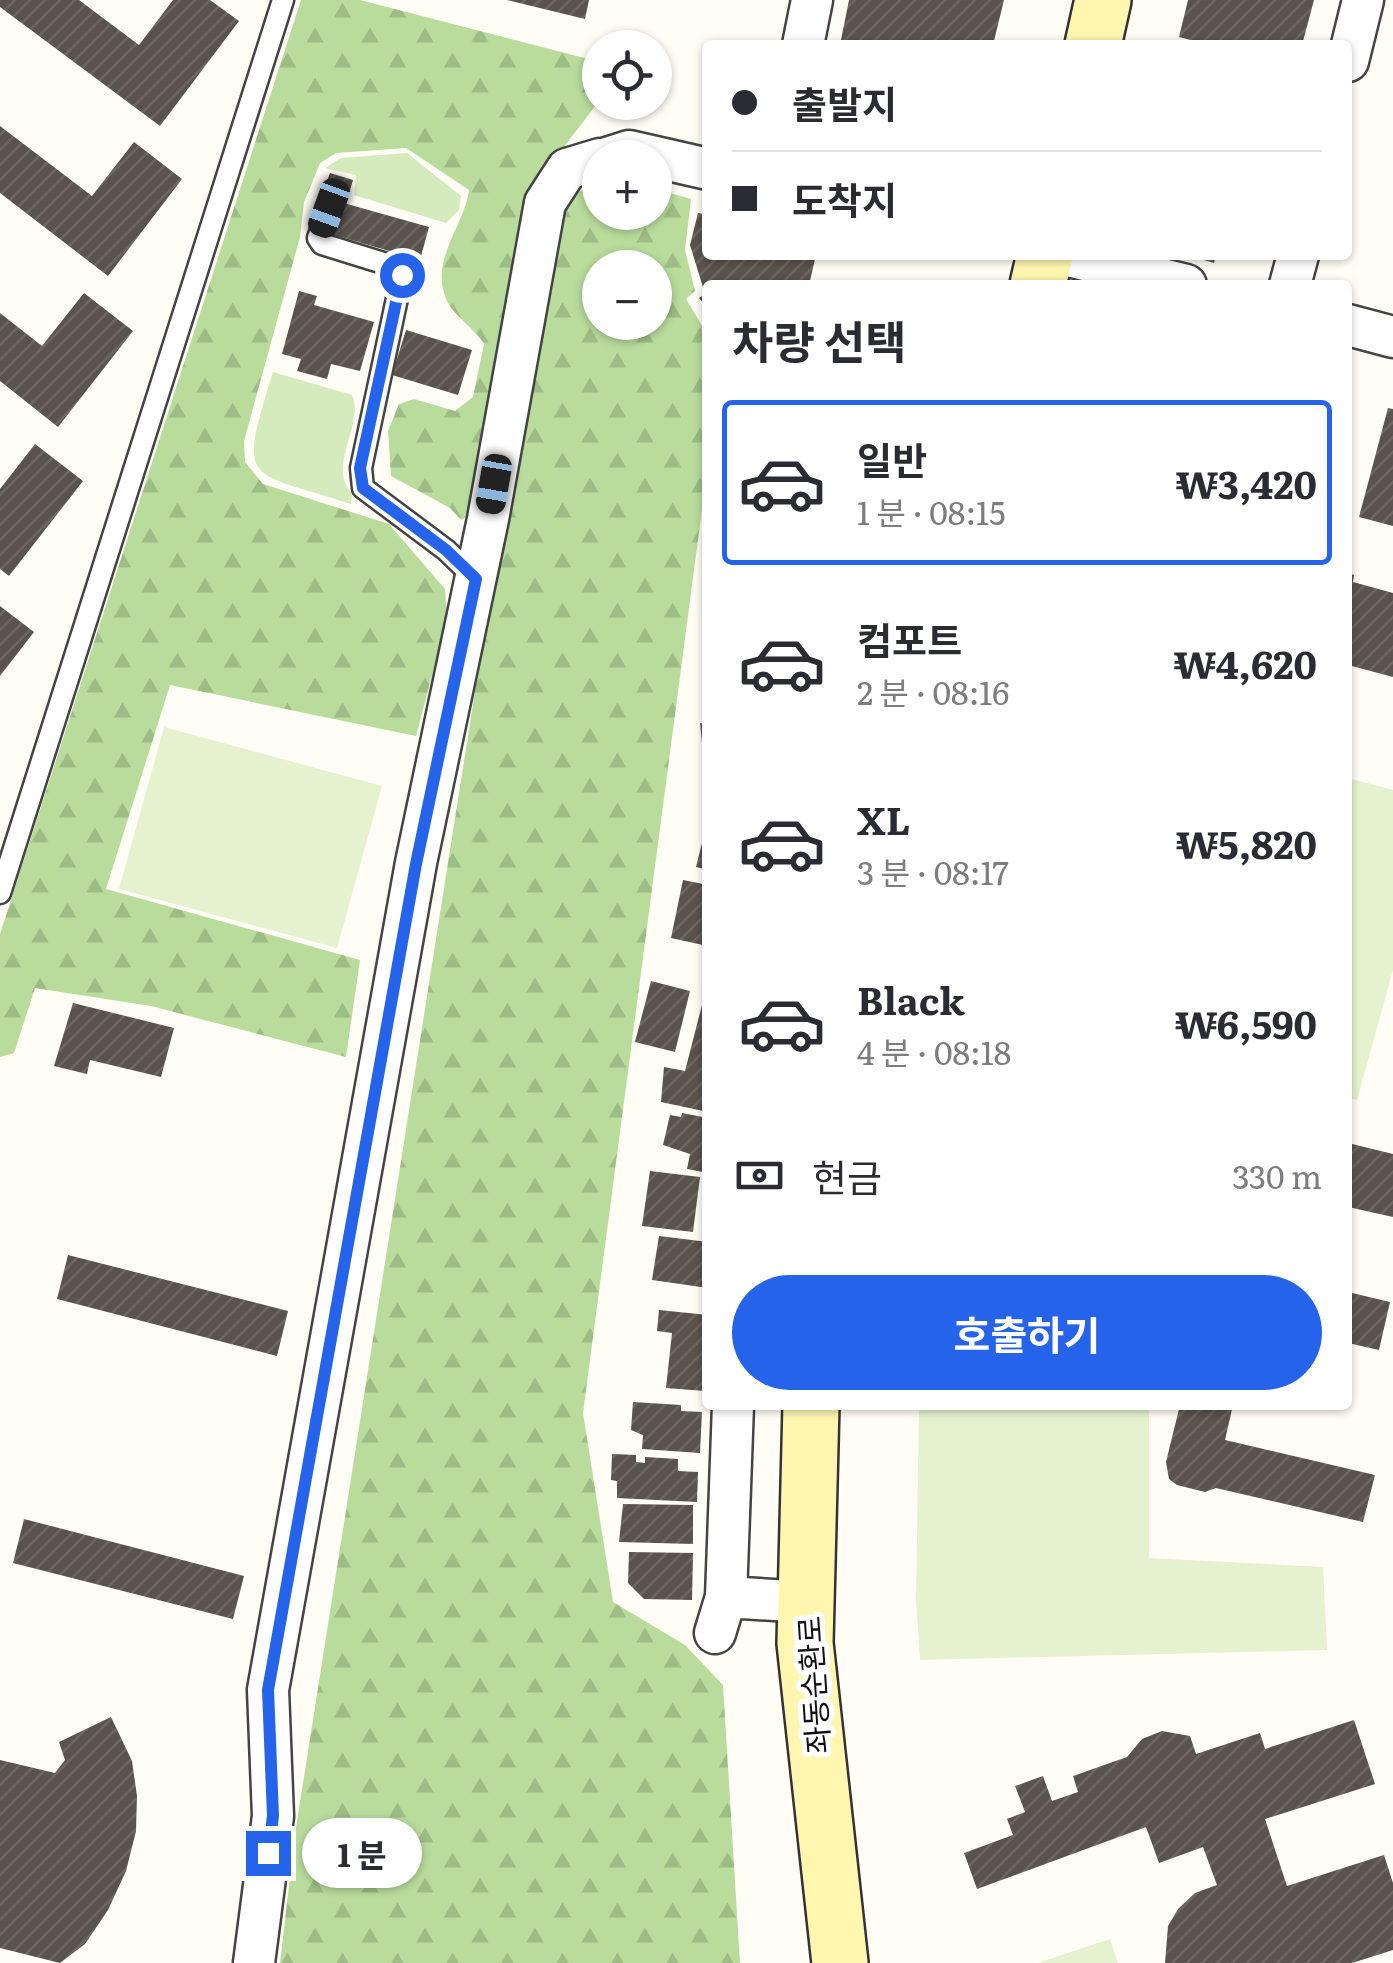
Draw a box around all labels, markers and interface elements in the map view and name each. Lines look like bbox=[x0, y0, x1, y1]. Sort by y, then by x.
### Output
map controls bbox=[582, 30, 672, 340]
button: locate bbox=[582, 30, 672, 120]
text: 출발지 bbox=[792, 74, 897, 131]
button: + bbox=[582, 140, 672, 230]
text: 도착지 bbox=[792, 170, 897, 227]
car bbox=[305, 175, 353, 241]
button: − bbox=[582, 250, 672, 340]
route start bbox=[380, 253, 425, 298]
text: 차량 선택 bbox=[732, 306, 907, 373]
text: 일반 bbox=[857, 430, 927, 487]
icon: car bbox=[737, 438, 827, 528]
car bbox=[474, 452, 514, 516]
text: ₩3,420 bbox=[1176, 454, 1317, 511]
text: 1 분 · 08:15 bbox=[857, 487, 1005, 535]
text: 컴포트 bbox=[857, 610, 962, 667]
icon: car bbox=[737, 618, 827, 708]
text: ₩4,620 bbox=[1174, 634, 1317, 691]
text: 2 분 · 08:16 bbox=[857, 667, 1010, 715]
text: XL bbox=[857, 790, 910, 847]
icon: car bbox=[737, 798, 827, 888]
text: ₩5,820 bbox=[1176, 814, 1317, 871]
text: 3 분 · 08:17 bbox=[857, 847, 1009, 895]
text: Black bbox=[857, 970, 965, 1027]
icon: car bbox=[737, 978, 827, 1068]
text: ₩6,590 bbox=[1175, 994, 1317, 1051]
text: 4 분 · 08:18 bbox=[857, 1027, 1011, 1075]
text: 현금 bbox=[812, 1147, 882, 1204]
icon: cash bbox=[732, 1148, 787, 1203]
text: 330 m bbox=[1232, 1151, 1322, 1199]
button: 호출하기 bbox=[732, 1275, 1322, 1390]
street label: 좌동순환로 bbox=[785, 1615, 839, 1755]
callout: 1 분 bbox=[303, 1818, 423, 1888]
text: 1 분 bbox=[337, 1829, 387, 1877]
route end bbox=[246, 1831, 291, 1876]

